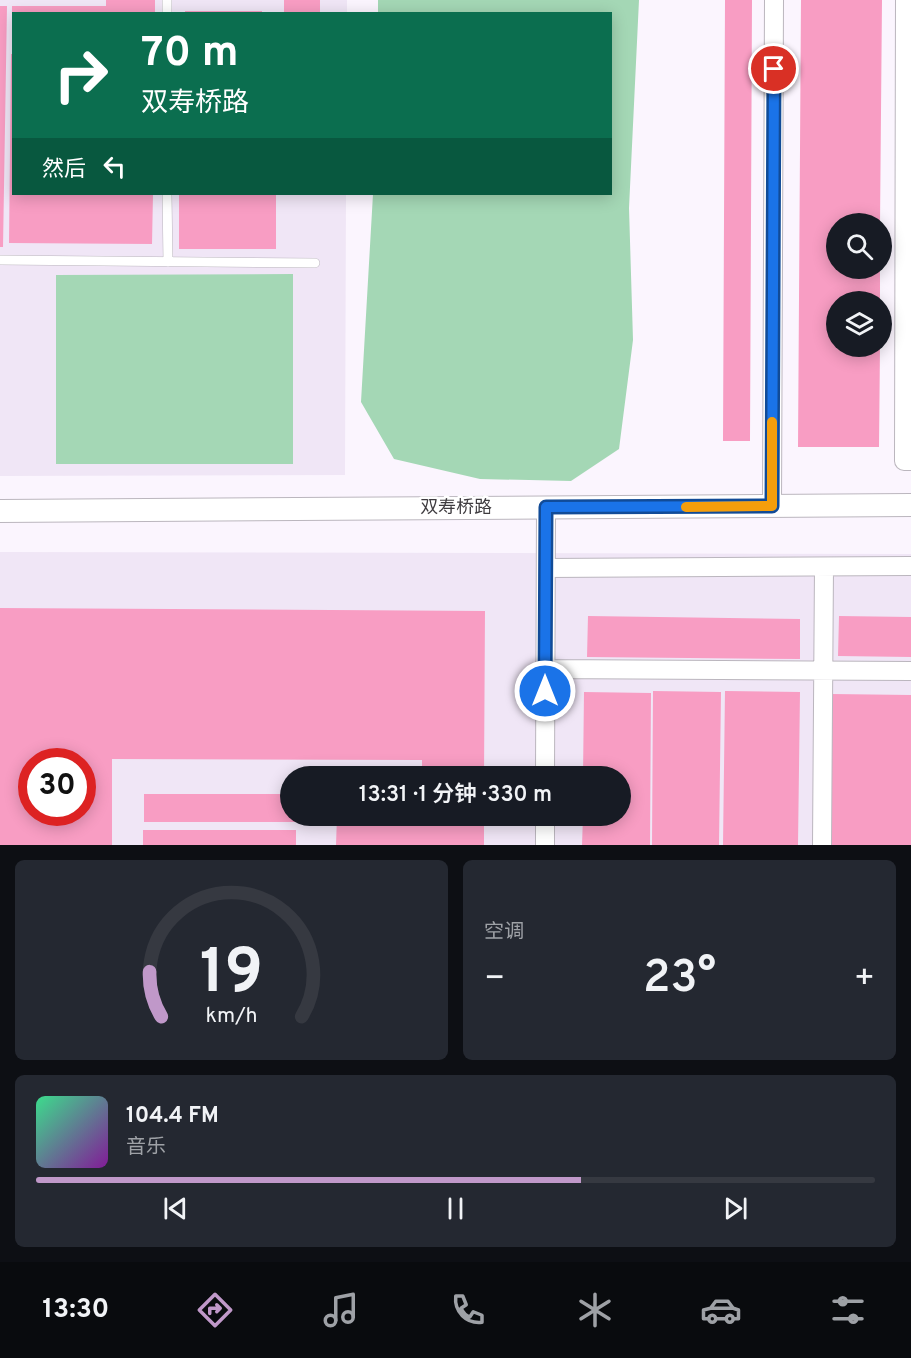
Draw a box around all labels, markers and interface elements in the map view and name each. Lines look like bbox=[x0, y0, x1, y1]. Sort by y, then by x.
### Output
text: 70 m bbox=[141, 28, 239, 81]
icon: right bbox=[42, 36, 120, 114]
pin bbox=[748, 43, 799, 94]
icon: arrive bbox=[757, 52, 790, 85]
text: 双寿桥路 bbox=[141, 87, 249, 121]
icon: left bbox=[98, 150, 131, 183]
text: 然后 bbox=[42, 157, 86, 184]
map controls bbox=[826, 213, 892, 357]
button: search bbox=[826, 213, 892, 279]
button: layers bbox=[826, 291, 892, 357]
street label: 双寿桥路 bbox=[420, 497, 492, 520]
position arrow bbox=[513, 659, 577, 723]
speed limit sign: 30 bbox=[18, 748, 96, 826]
text: 13:31 · 1 分钟 · 330 m bbox=[359, 782, 552, 809]
text: 空调 bbox=[484, 920, 524, 946]
text: 19 bbox=[200, 936, 263, 1015]
text: 23° bbox=[643, 951, 716, 1008]
text: − bbox=[484, 959, 505, 1001]
text: + bbox=[854, 959, 875, 1001]
text: km/h bbox=[205, 1003, 258, 1030]
text: 104.4 FM bbox=[126, 1103, 219, 1130]
text: 音乐 bbox=[126, 1135, 166, 1161]
icon: previous bbox=[159, 1192, 192, 1225]
icon: pause bbox=[439, 1192, 472, 1225]
icon: next bbox=[719, 1192, 752, 1225]
icon: directions bbox=[194, 1289, 236, 1331]
icon: music bbox=[320, 1289, 362, 1331]
icon: phone bbox=[447, 1289, 489, 1331]
icon: climate bbox=[574, 1289, 616, 1331]
icon: car bbox=[700, 1289, 742, 1331]
icon: filters bbox=[827, 1289, 869, 1331]
text: 13:30 bbox=[42, 1293, 109, 1327]

